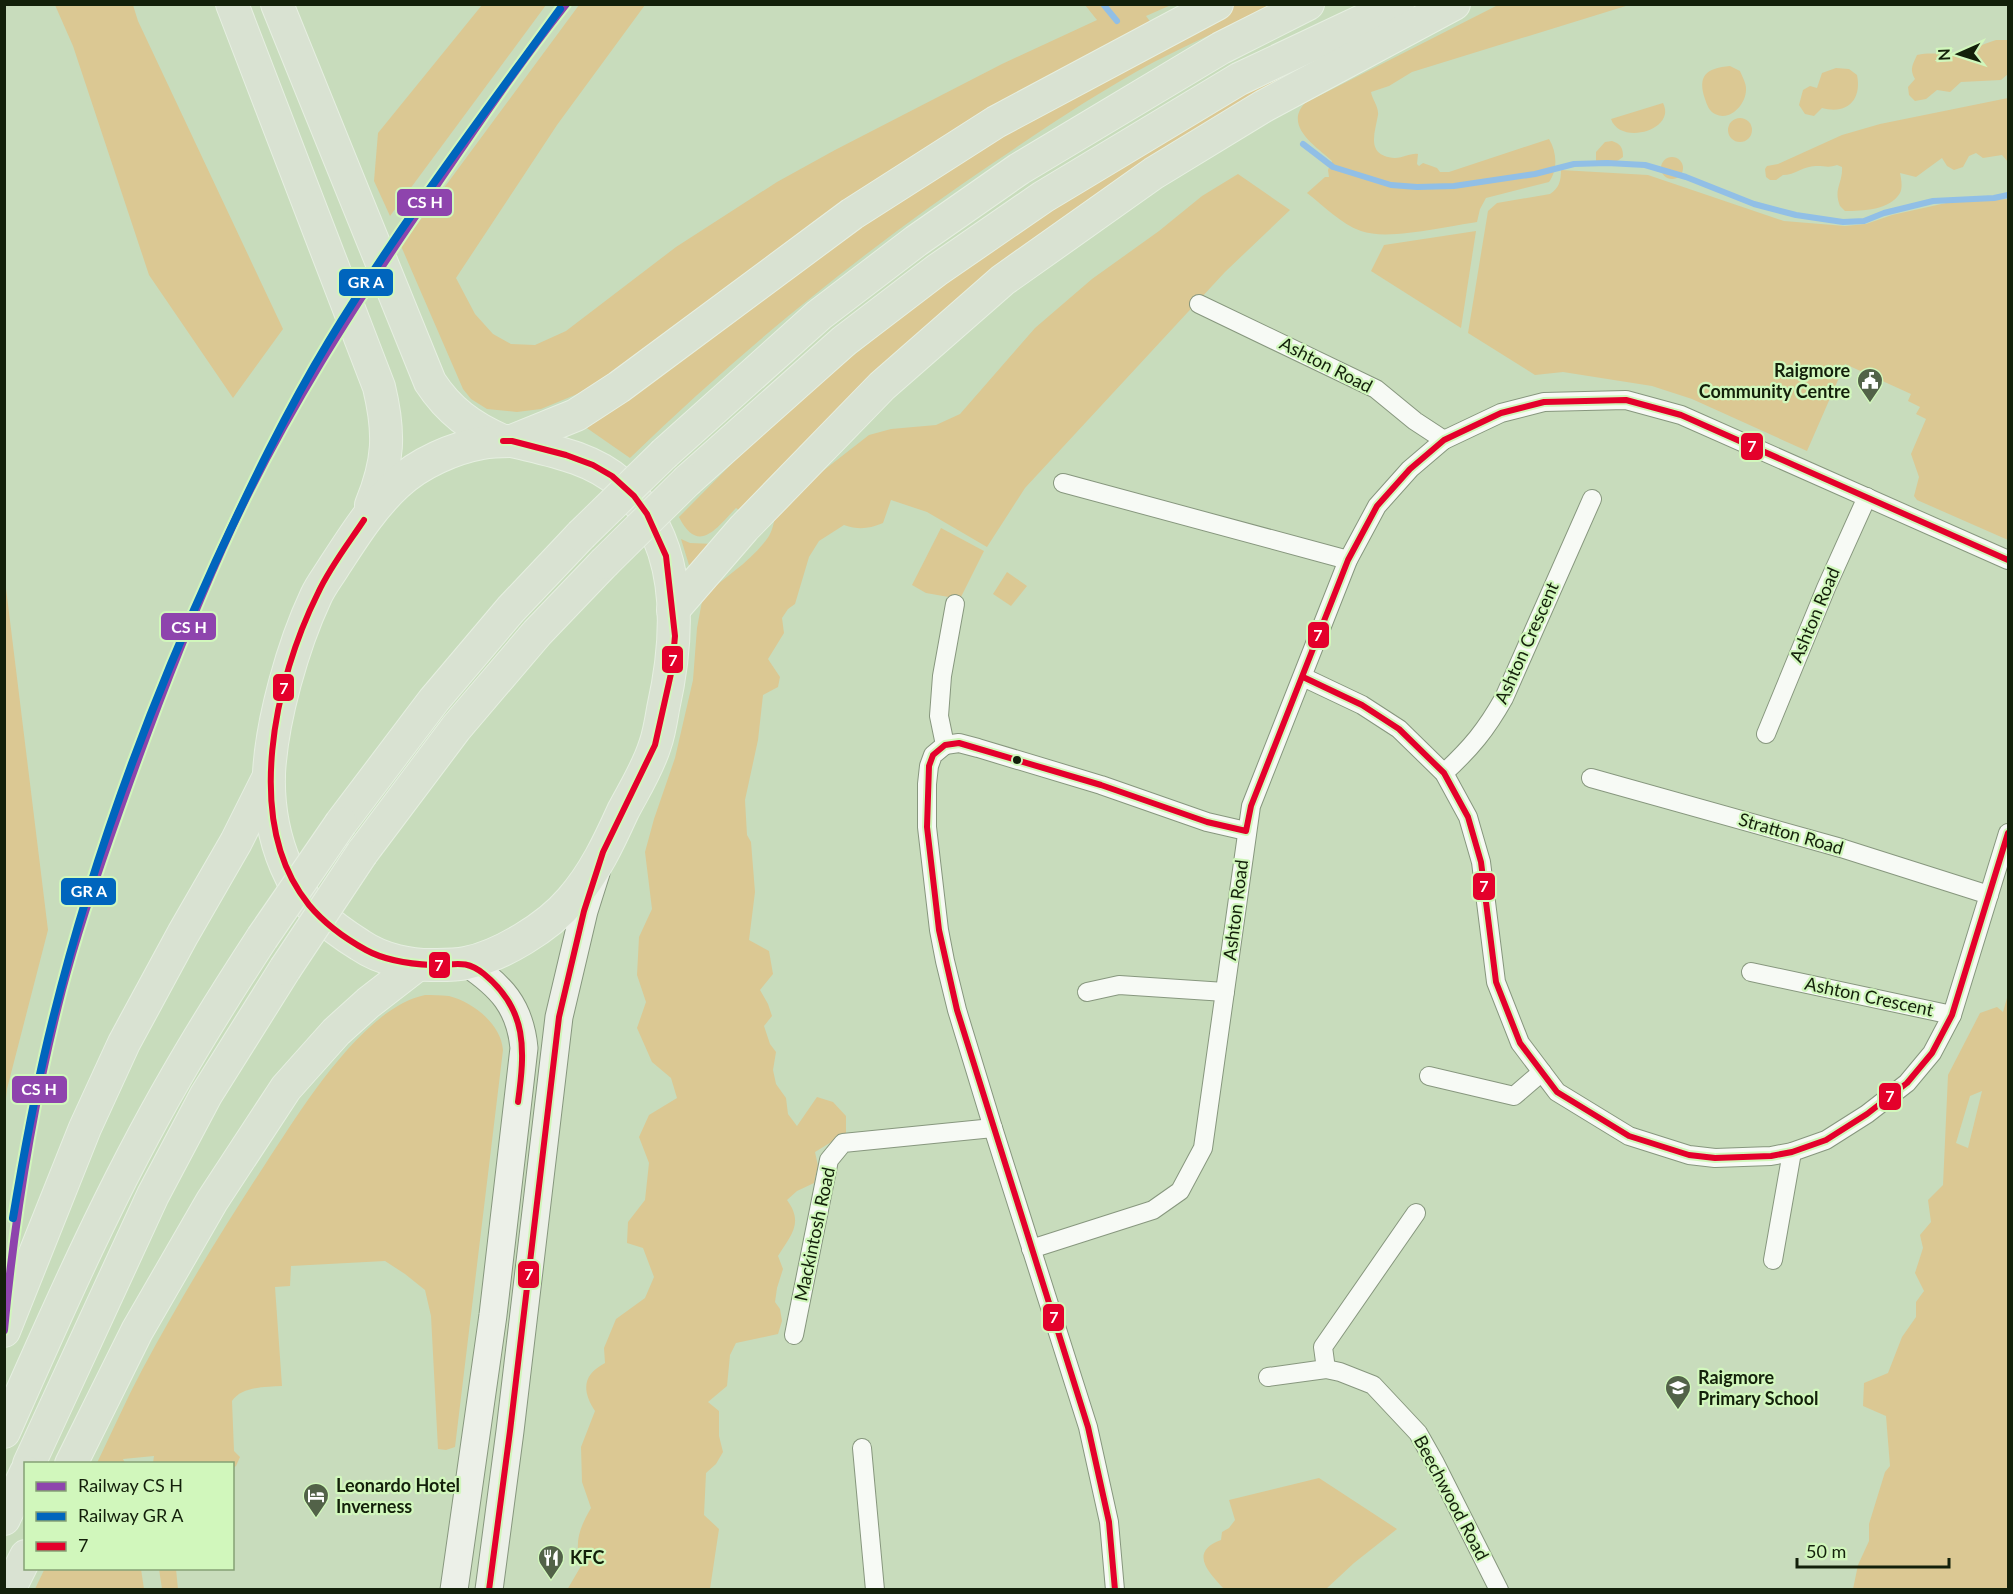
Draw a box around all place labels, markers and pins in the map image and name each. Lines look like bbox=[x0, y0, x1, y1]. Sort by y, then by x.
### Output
place label: Raigmore Community Centre bbox=[1699, 359, 1850, 402]
public building icon: Raigmore Community Centre bbox=[1855, 366, 1885, 404]
unlabelled marker bbox=[1011, 754, 1023, 766]
place label: Raigmore Primary School bbox=[1698, 1366, 1818, 1409]
school or university icon: Raigmore Primary School bbox=[1663, 1373, 1693, 1411]
place label: Leonardo Hotel Inverness bbox=[336, 1474, 460, 1517]
hotel icon: Leonardo Hotel Inverness bbox=[301, 1481, 331, 1519]
restaurant icon: KFC bbox=[536, 1543, 566, 1581]
place label: KFC bbox=[570, 1546, 604, 1568]

